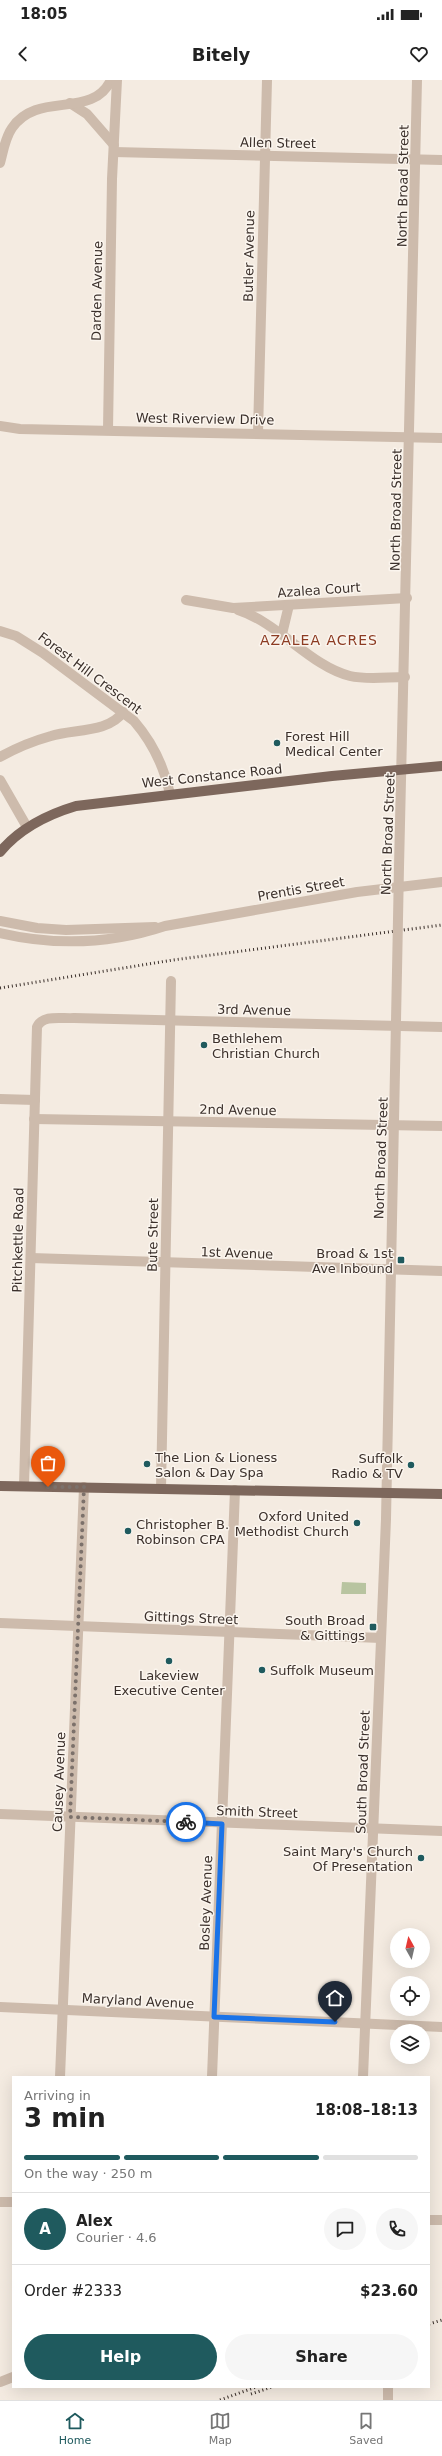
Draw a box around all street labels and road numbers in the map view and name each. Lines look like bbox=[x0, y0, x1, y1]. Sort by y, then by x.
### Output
street label: North Broad Street bbox=[394, 125, 412, 247]
street label: Allen Street bbox=[240, 135, 316, 151]
street label: Butler Avenue bbox=[241, 210, 257, 302]
street label: Darden Avenue bbox=[89, 241, 105, 341]
street label: West Riverview Drive bbox=[136, 410, 274, 428]
street label: North Broad Street bbox=[387, 449, 405, 571]
street label: Azalea Court bbox=[277, 580, 361, 600]
street label: Forest Hill Crescent bbox=[35, 629, 145, 717]
street label: West Constance Road bbox=[141, 761, 283, 791]
street label: North Broad Street bbox=[378, 773, 398, 895]
street label: Prentis Street bbox=[256, 874, 346, 904]
street label: 3rd Avenue bbox=[217, 1002, 291, 1018]
street label: North Broad Street bbox=[371, 1097, 391, 1219]
street label: 2nd Avenue bbox=[199, 1102, 277, 1118]
street label: Pitchkettle Road bbox=[10, 1187, 26, 1293]
street label: Bute Street bbox=[145, 1198, 161, 1272]
street label: 1st Avenue bbox=[200, 1244, 274, 1262]
street label: Gittings Street bbox=[144, 1609, 238, 1627]
street label: South Broad Street bbox=[353, 1710, 373, 1834]
street label: Causey Avenue bbox=[50, 1732, 68, 1832]
street label: Smith Street bbox=[216, 1803, 298, 1821]
street label: Bosley Avenue bbox=[197, 1855, 215, 1951]
street label: Maryland Avenue bbox=[81, 1991, 195, 2011]

